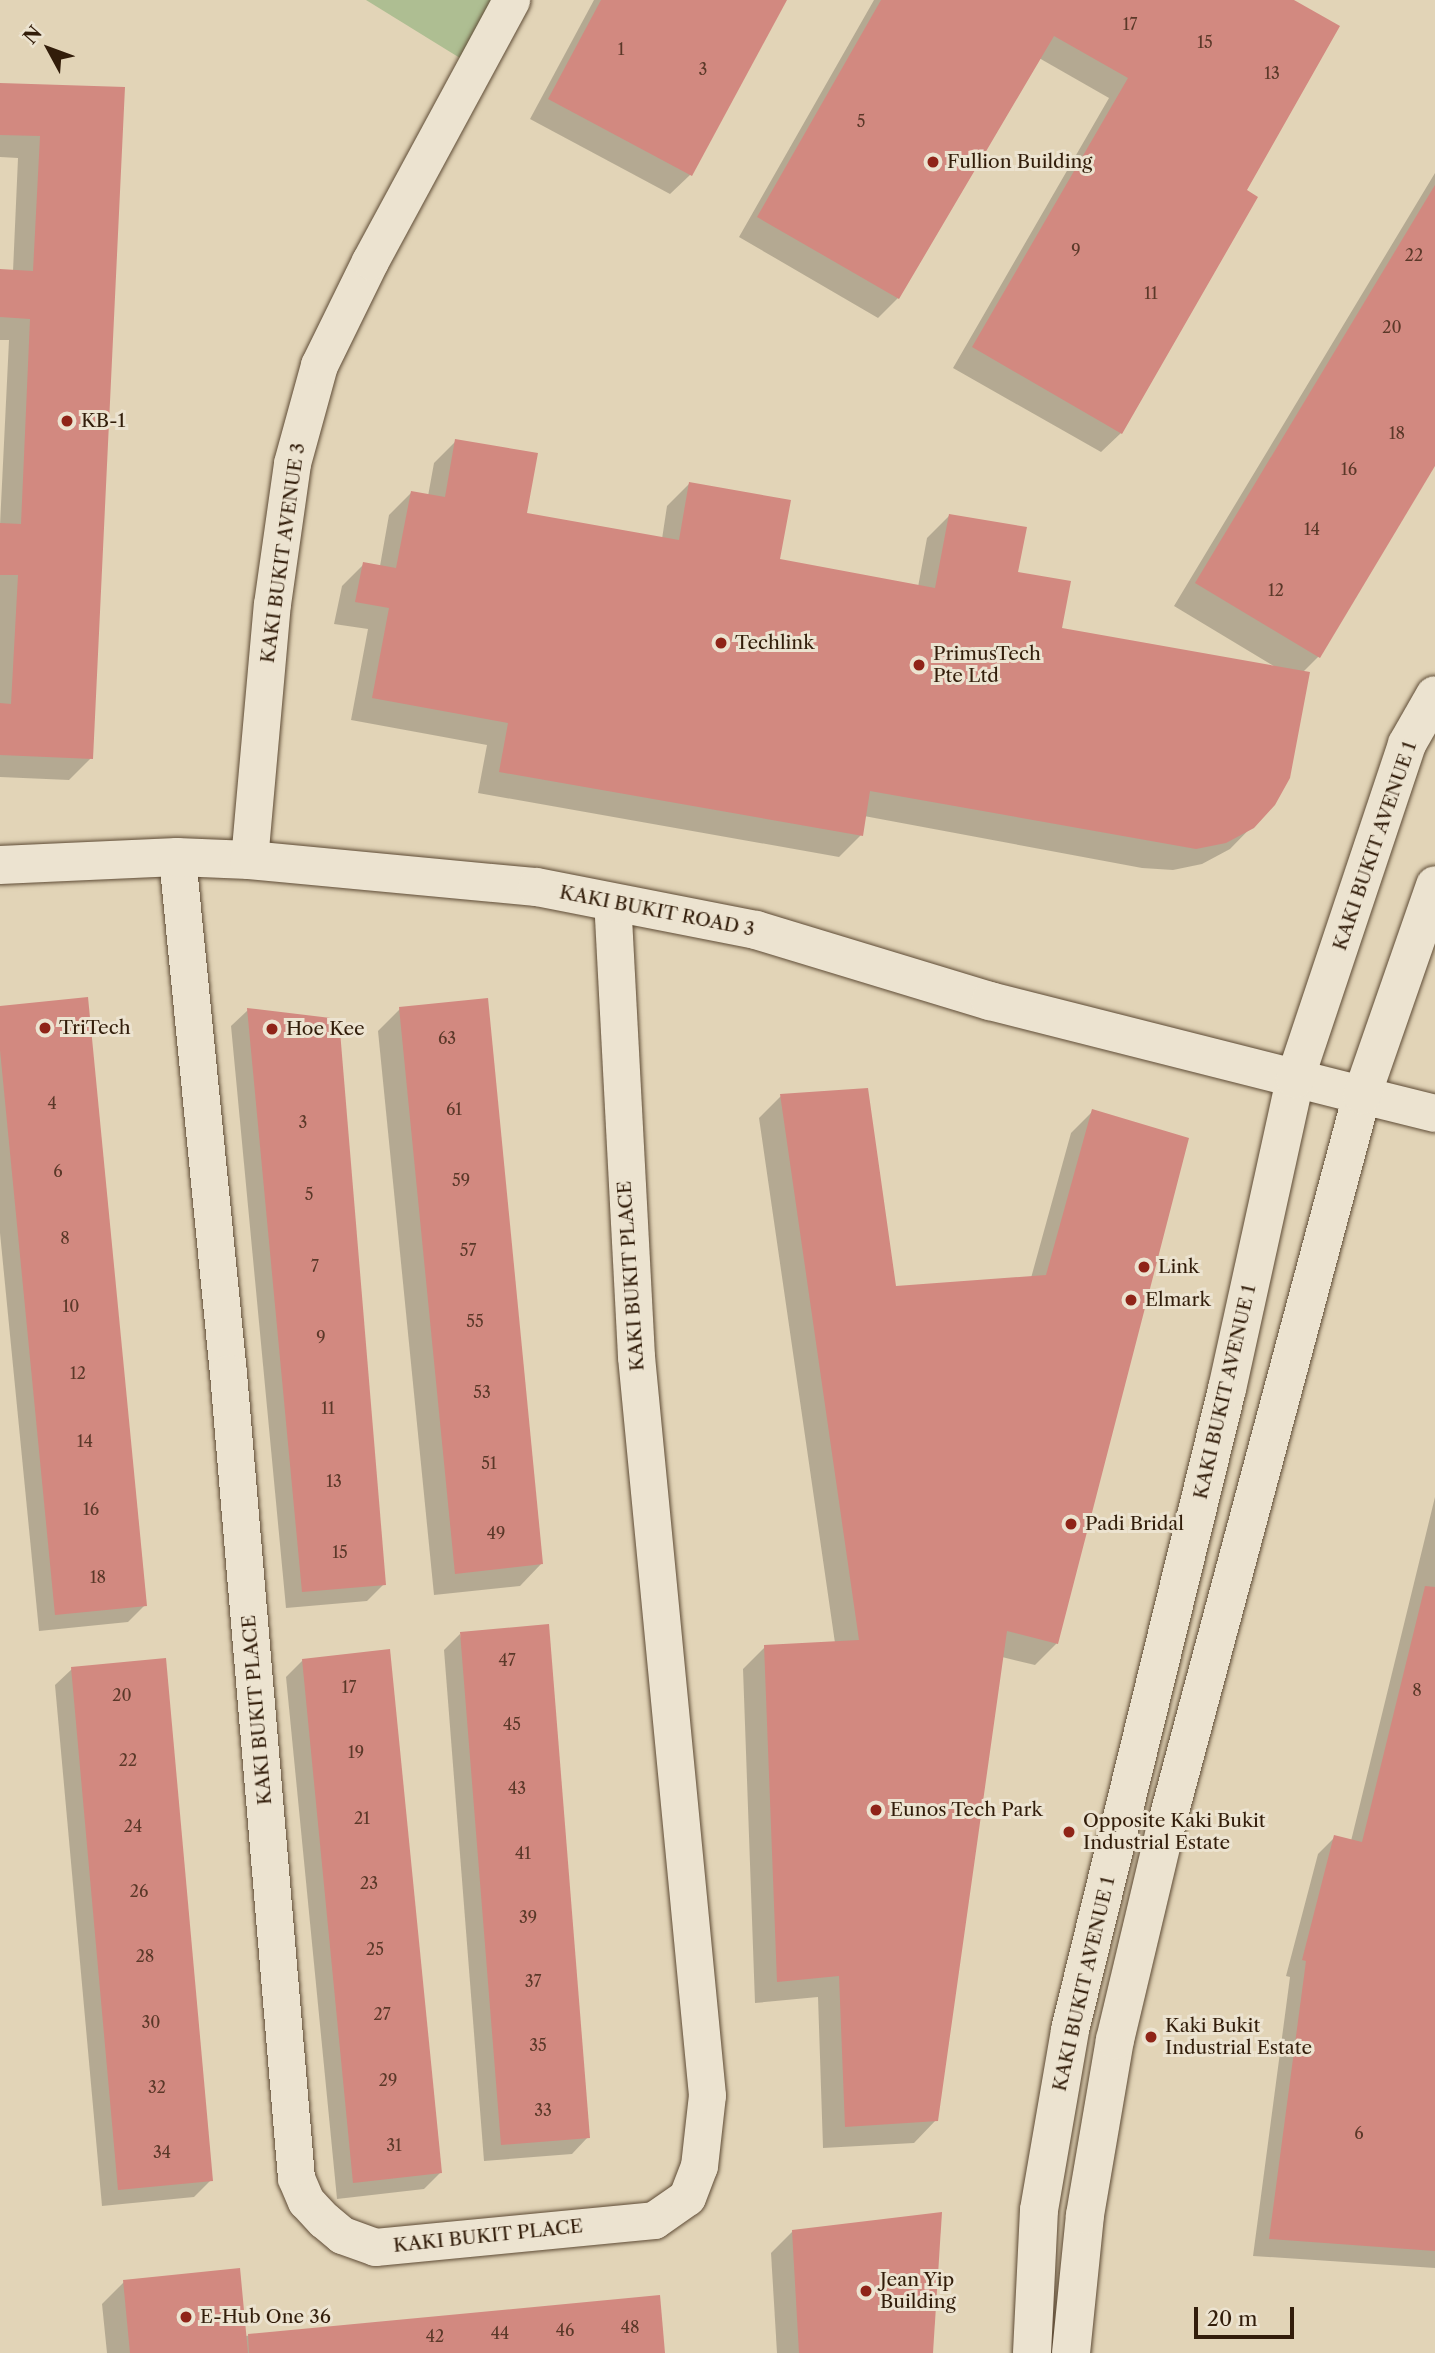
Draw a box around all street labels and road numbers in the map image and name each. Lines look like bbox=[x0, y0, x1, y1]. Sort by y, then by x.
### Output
street label: KAKI BUKIT AVENUE 3 bbox=[256, 441, 310, 665]
street label: KAKI BUKIT AVENUE 1 bbox=[1328, 738, 1422, 954]
street label: KAKI BUKIT ROAD 3 bbox=[557, 881, 757, 941]
street label: KAKI BUKIT PLACE bbox=[613, 1180, 649, 1372]
street label: KAKI BUKIT AVENUE 1 bbox=[1189, 1282, 1261, 1502]
street label: KAKI BUKIT PLACE bbox=[237, 1614, 277, 1806]
street label: KAKI BUKIT AVENUE 1 bbox=[1048, 1874, 1120, 2094]
street label: KAKI BUKIT PLACE bbox=[392, 2215, 584, 2257]

